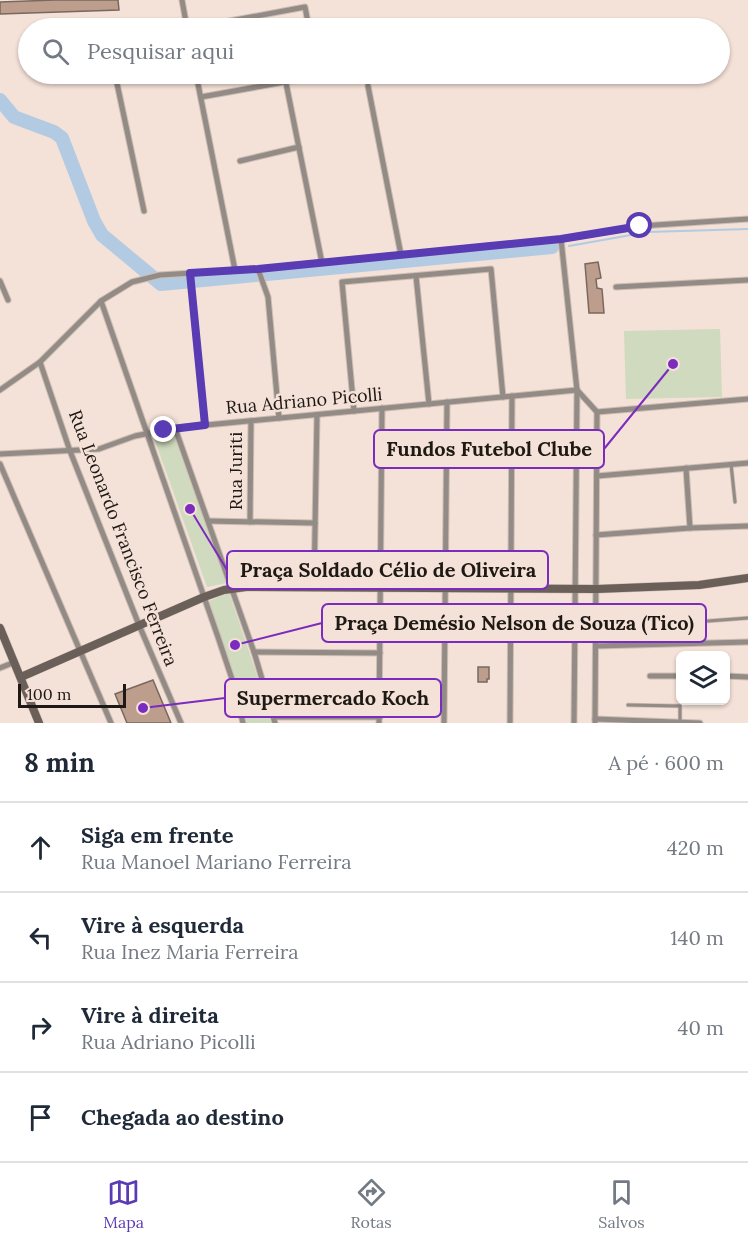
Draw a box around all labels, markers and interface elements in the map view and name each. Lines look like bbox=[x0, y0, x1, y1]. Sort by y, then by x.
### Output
search box bbox=[18, 18, 730, 84]
icon: search bbox=[39, 35, 72, 68]
text: Pesquisar aqui bbox=[87, 37, 234, 65]
route start bbox=[626, 212, 652, 238]
street label: Rua Adriano Picolli bbox=[225, 382, 383, 419]
street label: Rua Leonardo Francisco Ferreira bbox=[64, 407, 183, 669]
route end bbox=[150, 416, 176, 442]
callout: Fundos Futebol Clube bbox=[374, 430, 604, 468]
street label: Rua Juriti bbox=[224, 432, 247, 510]
text: Fundos Futebol Clube bbox=[386, 436, 592, 461]
callout: Praça Soldado Célio de Oliveira bbox=[227, 551, 548, 589]
text: Praça Soldado Célio de Oliveira bbox=[240, 557, 537, 582]
callout: Praça Demésio Nelson de Souza (Tico) bbox=[322, 604, 706, 642]
text: Praça Demésio Nelson de Souza (Tico) bbox=[334, 610, 694, 636]
map controls bbox=[676, 651, 730, 705]
button: layers bbox=[676, 651, 730, 705]
callout: Supermercado Koch bbox=[225, 679, 441, 717]
scale bar bbox=[18, 681, 126, 708]
text: 100 m bbox=[27, 684, 71, 704]
text: Supermercado Koch bbox=[237, 685, 430, 710]
text: 8 min bbox=[24, 746, 95, 779]
text: A pé · 600 m bbox=[608, 750, 724, 775]
text: Siga em frente bbox=[81, 821, 234, 849]
icon: ahead bbox=[24, 831, 57, 864]
text: 420 m bbox=[667, 835, 724, 860]
text: Rua Manoel Mariano Ferreira bbox=[81, 849, 352, 874]
text: Vire à esquerda bbox=[81, 911, 244, 939]
icon: left bbox=[24, 921, 57, 954]
text: 140 m bbox=[670, 925, 724, 950]
text: Rua Inez Maria Ferreira bbox=[81, 939, 299, 964]
text: Vire à direita bbox=[81, 1001, 219, 1029]
icon: right bbox=[24, 1011, 57, 1044]
text: 40 m bbox=[678, 1015, 724, 1040]
text: Rua Adriano Picolli bbox=[81, 1029, 256, 1054]
icon: arrive bbox=[24, 1101, 57, 1134]
text: Chegada ao destino bbox=[81, 1103, 284, 1131]
tab: Mapa bbox=[103, 1176, 144, 1232]
tab: Rotas bbox=[351, 1176, 392, 1232]
tab: Salvos bbox=[598, 1176, 645, 1232]

